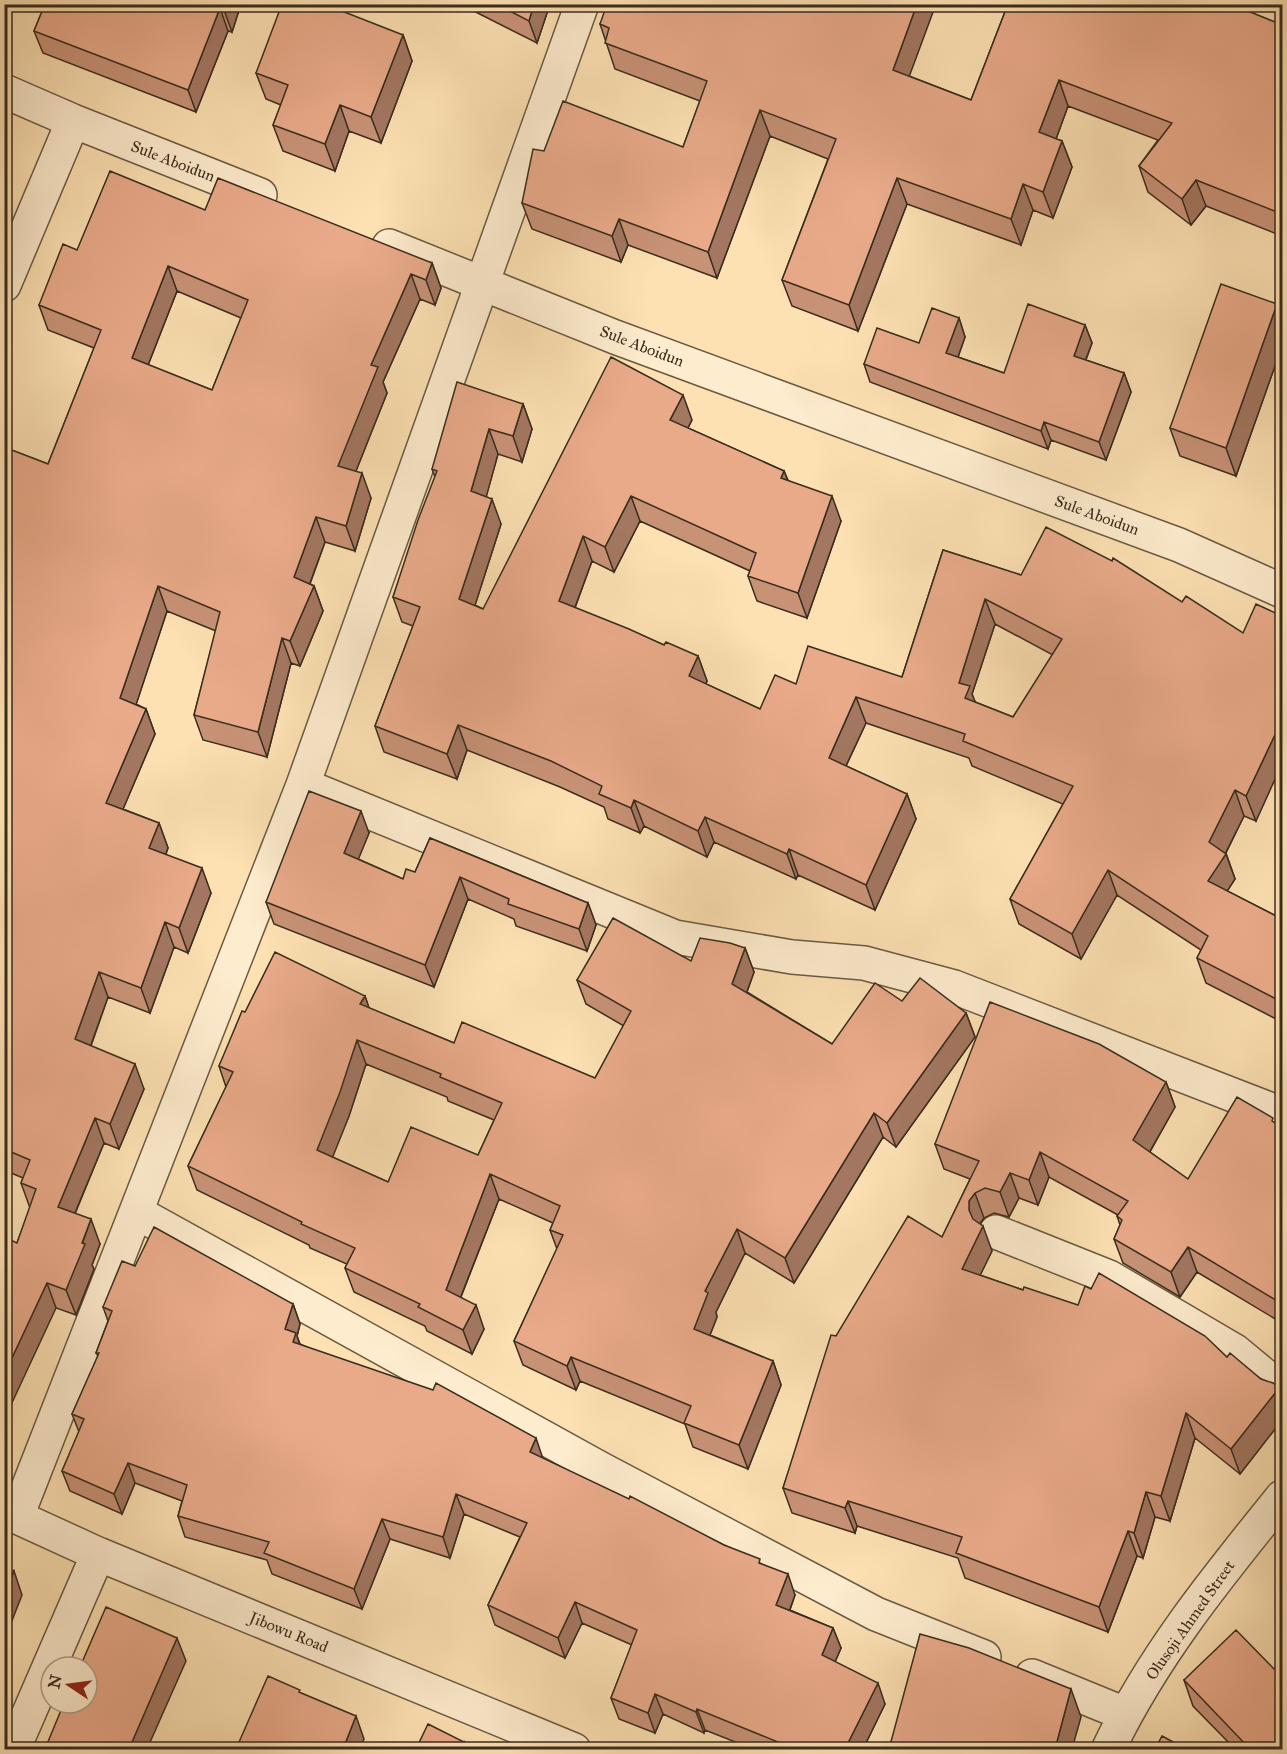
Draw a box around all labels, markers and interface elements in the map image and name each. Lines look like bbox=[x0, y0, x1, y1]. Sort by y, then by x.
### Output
street label: Sule Aboidun bbox=[128, 136, 218, 186]
street label: Sule Aboidun bbox=[597, 321, 687, 371]
street label: Sule Aboidun bbox=[1052, 491, 1142, 539]
street label: Olusoji Ahmed Street bbox=[1142, 1556, 1239, 1683]
street label: Jibowu Road bbox=[245, 1607, 331, 1657]
north arrow bbox=[39, 1655, 99, 1715]
text: N bbox=[44, 1673, 66, 1690]

